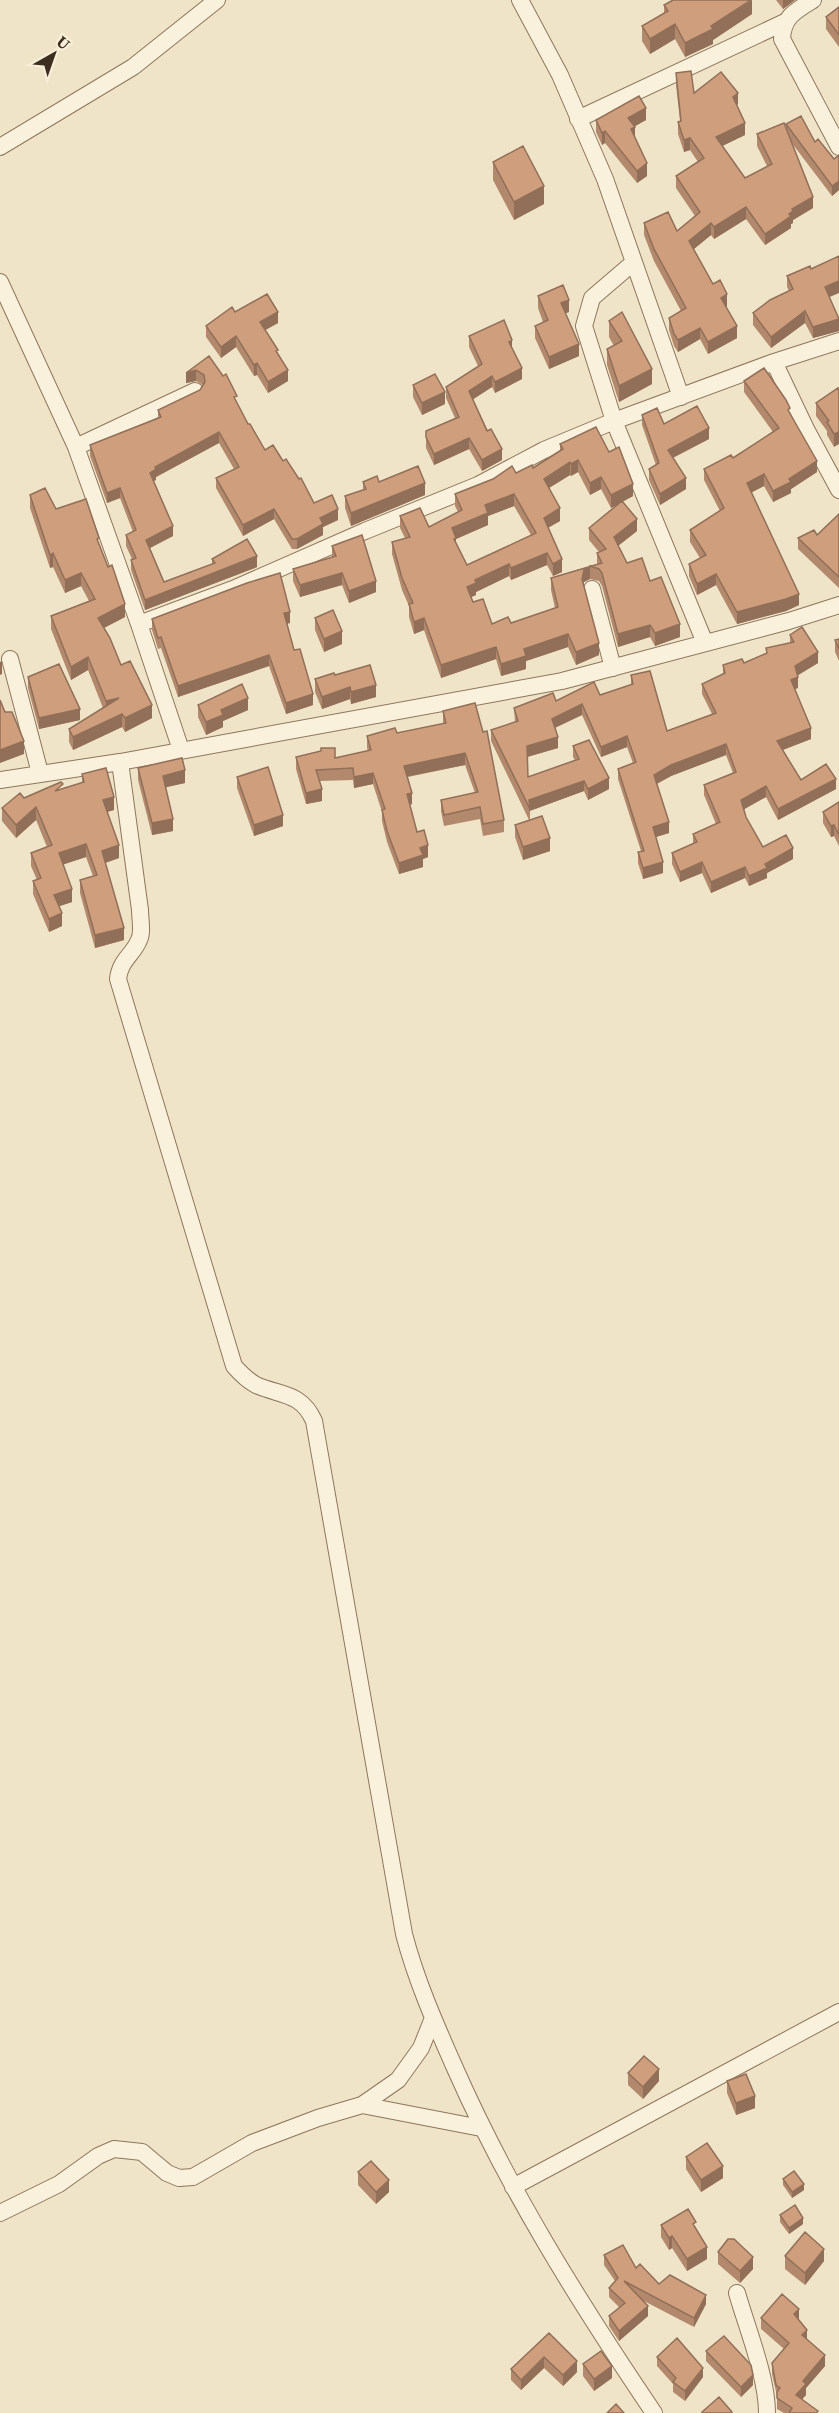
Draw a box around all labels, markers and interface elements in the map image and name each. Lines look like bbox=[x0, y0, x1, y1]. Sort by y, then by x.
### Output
north arrow bbox=[24, 24, 84, 84]
text: U bbox=[52, 30, 75, 55]

